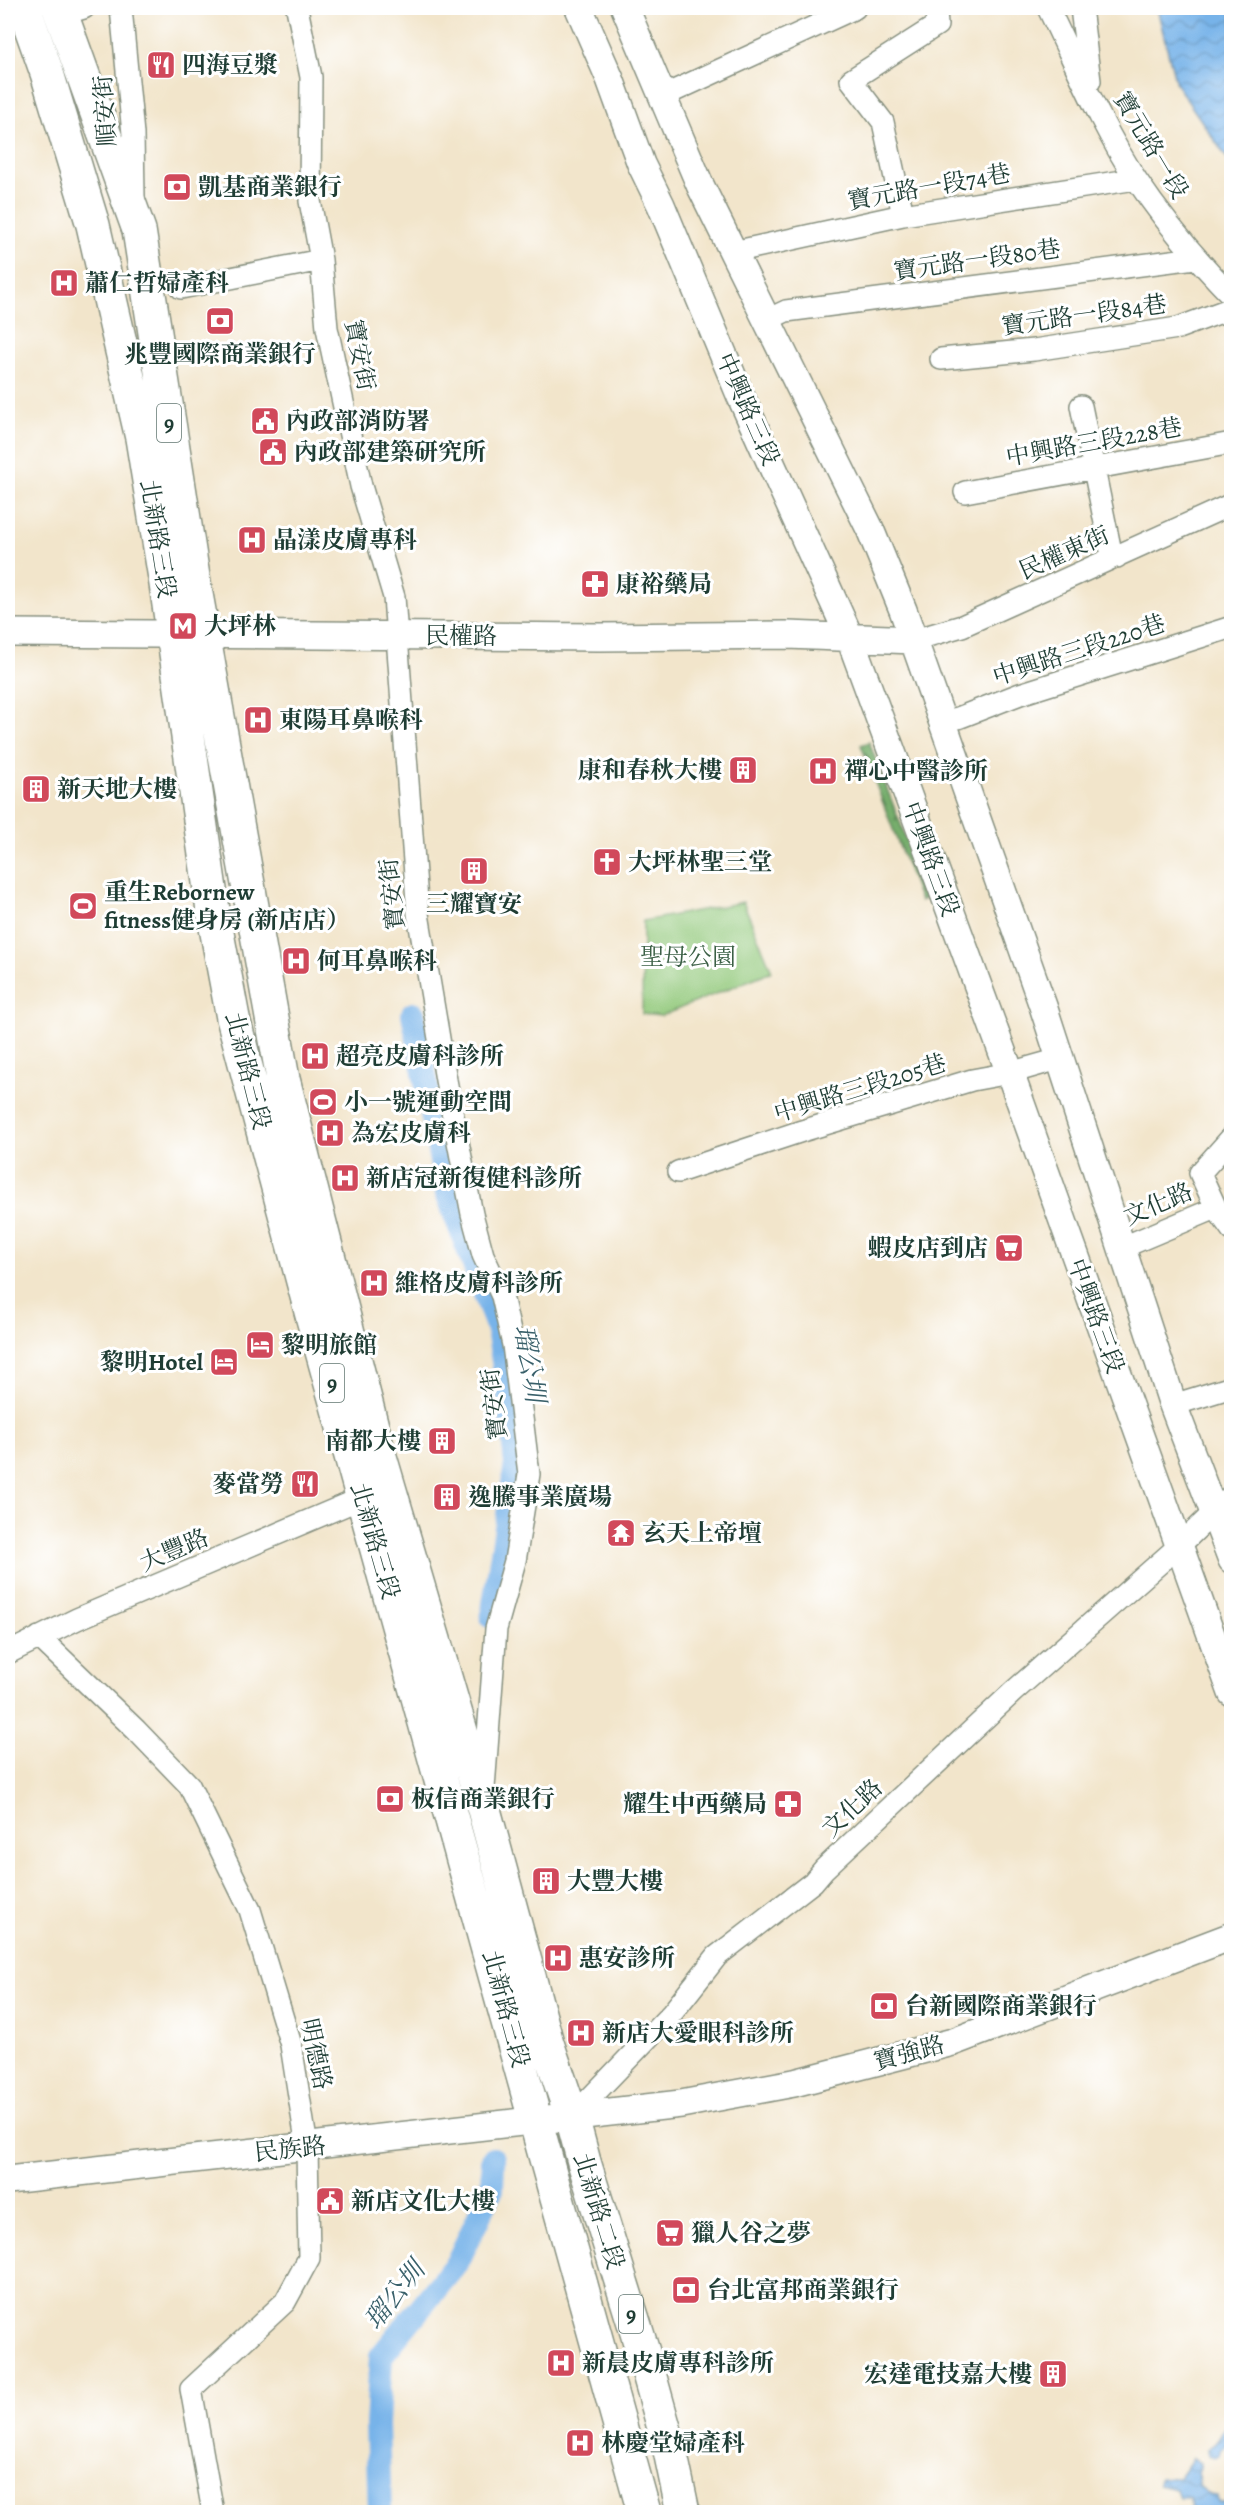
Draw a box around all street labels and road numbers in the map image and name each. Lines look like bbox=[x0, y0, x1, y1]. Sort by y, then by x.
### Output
street label: 順安街 bbox=[87, 74, 123, 148]
street label: 寶元路一段 bbox=[1106, 85, 1196, 205]
street label: 寶元路一段74巷 bbox=[845, 157, 1013, 217]
street label: 寶元路一段80巷 bbox=[891, 232, 1063, 288]
street label: 寶元路一段84巷 bbox=[999, 288, 1169, 342]
street label: 寶安街 bbox=[337, 317, 383, 393]
street label: 中興路三段 bbox=[709, 348, 787, 470]
road number: 9 bbox=[157, 404, 181, 442]
street label: 中興路三段228巷 bbox=[1003, 411, 1185, 473]
street label: 北新路三段 bbox=[133, 477, 183, 601]
street label: 民權東街 bbox=[1014, 519, 1114, 587]
street label: 中興路三段220巷 bbox=[989, 607, 1169, 693]
street label: 民權路 bbox=[425, 620, 497, 652]
street label: 中興路三段 bbox=[895, 797, 967, 921]
street label: 寶安街 bbox=[372, 857, 412, 931]
street label: 北新路三段 bbox=[218, 1009, 278, 1133]
street label: 中興路三段205巷 bbox=[770, 1047, 950, 1129]
street label: 文化路 bbox=[1119, 1175, 1197, 1233]
street label: 中興路三段 bbox=[1060, 1254, 1132, 1378]
road number: 9 bbox=[320, 1364, 344, 1402]
street label: 寶安街 bbox=[474, 1366, 514, 1442]
street label: 北新路三段 bbox=[343, 1479, 407, 1603]
street label: 大豐路 bbox=[135, 1521, 213, 1579]
street label: 文化路 bbox=[815, 1772, 889, 1844]
street label: 北新路三段 bbox=[475, 1947, 537, 2071]
street label: 明德路 bbox=[293, 2015, 339, 2093]
street label: 寶強路 bbox=[870, 2028, 948, 2078]
street label: 民族路 bbox=[253, 2129, 327, 2169]
street label: 北新路二段 bbox=[566, 2149, 632, 2273]
road number: 9 bbox=[619, 2295, 643, 2333]

